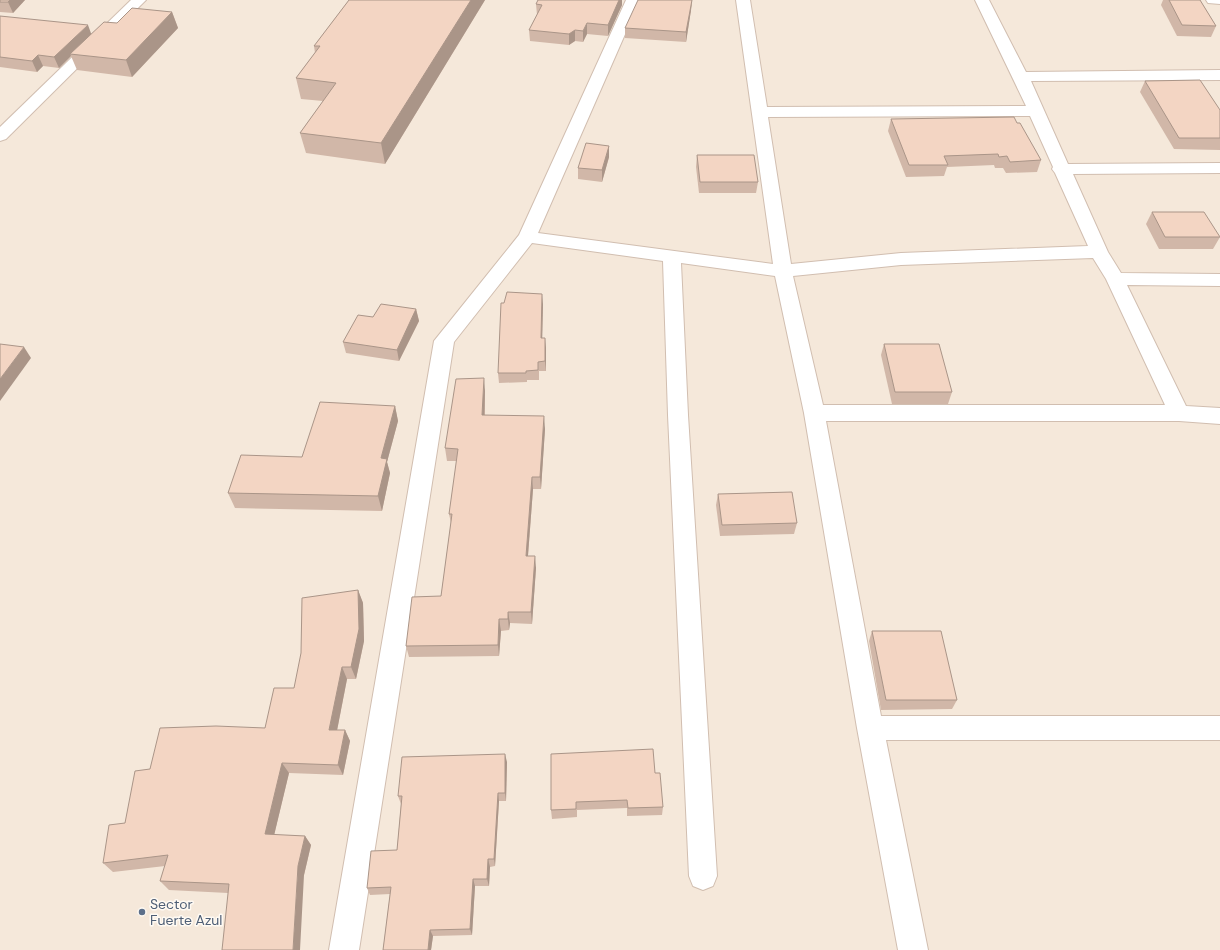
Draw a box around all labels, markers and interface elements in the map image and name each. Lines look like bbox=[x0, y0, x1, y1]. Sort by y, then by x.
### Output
place label: Sector Fuerte Azul bbox=[150, 895, 222, 929]
marker: Sector Fuerte Azul bbox=[137, 907, 147, 917]

